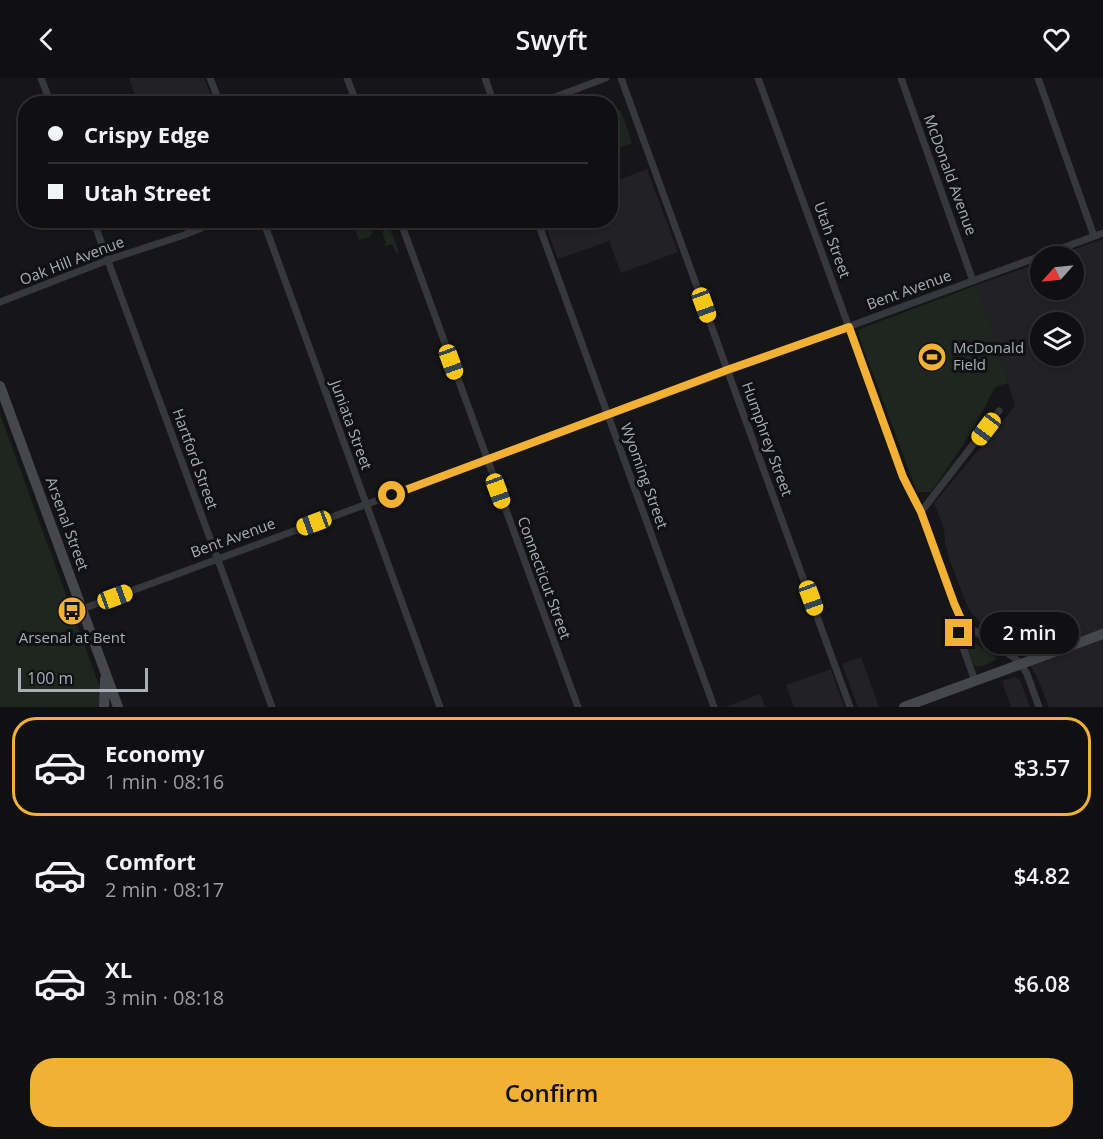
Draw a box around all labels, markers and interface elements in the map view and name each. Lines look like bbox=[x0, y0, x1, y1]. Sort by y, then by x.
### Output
text: Swyft bbox=[516, 21, 587, 58]
icon: back bbox=[30, 23, 63, 56]
icon: heart bbox=[1040, 23, 1073, 56]
street label: McDonald Avenue bbox=[920, 111, 982, 238]
text: Crispy Edge bbox=[84, 119, 209, 149]
text: Utah Street bbox=[84, 177, 211, 207]
street label: Utah Street bbox=[810, 199, 856, 280]
street label: Oak Hill Avenue bbox=[17, 231, 127, 289]
north arrow bbox=[1030, 246, 1084, 300]
map controls bbox=[1030, 246, 1084, 366]
street label: Bent Avenue bbox=[864, 264, 954, 314]
car bbox=[689, 285, 719, 325]
button: layers bbox=[1030, 312, 1084, 366]
place label: McDonald Field bbox=[953, 337, 1024, 374]
sports icon: McDonald Field bbox=[916, 341, 948, 373]
car bbox=[436, 342, 466, 382]
street label: Juniata Street bbox=[326, 375, 377, 472]
street label: Humphrey Street bbox=[738, 379, 798, 499]
street label: Hartford Street bbox=[168, 405, 223, 512]
car bbox=[968, 409, 1004, 449]
street label: Wyoming Street bbox=[617, 420, 673, 531]
car bbox=[483, 471, 513, 511]
street label: Arsenal Street bbox=[42, 474, 94, 573]
route start bbox=[378, 481, 405, 508]
car bbox=[294, 508, 334, 538]
street label: Bent Avenue bbox=[188, 512, 278, 562]
street label: Connecticut Street bbox=[513, 514, 576, 642]
car bbox=[796, 578, 826, 618]
car bbox=[95, 582, 135, 612]
bus stop icon: Arsenal at Bent bbox=[56, 595, 88, 627]
callout: 2 min bbox=[980, 612, 1079, 654]
route end bbox=[945, 619, 972, 646]
text: 2 min bbox=[1003, 619, 1057, 646]
place label: Arsenal at Bent bbox=[19, 627, 125, 647]
scale bar bbox=[18, 665, 148, 692]
text: 100 m bbox=[27, 667, 73, 689]
text: Economy bbox=[105, 738, 204, 768]
icon: car bbox=[33, 740, 87, 794]
text: $3.57 bbox=[1014, 752, 1070, 782]
text: 1 min · 08:16 bbox=[105, 768, 224, 795]
text: Comfort bbox=[105, 846, 196, 876]
icon: car bbox=[33, 848, 87, 902]
text: $4.82 bbox=[1014, 860, 1070, 890]
text: 2 min · 08:17 bbox=[105, 876, 224, 903]
text: XL bbox=[105, 954, 132, 984]
icon: car bbox=[33, 956, 87, 1010]
text: $6.08 bbox=[1014, 968, 1070, 998]
text: 3 min · 08:18 bbox=[105, 984, 224, 1011]
button: Confirm bbox=[30, 1058, 1073, 1127]

